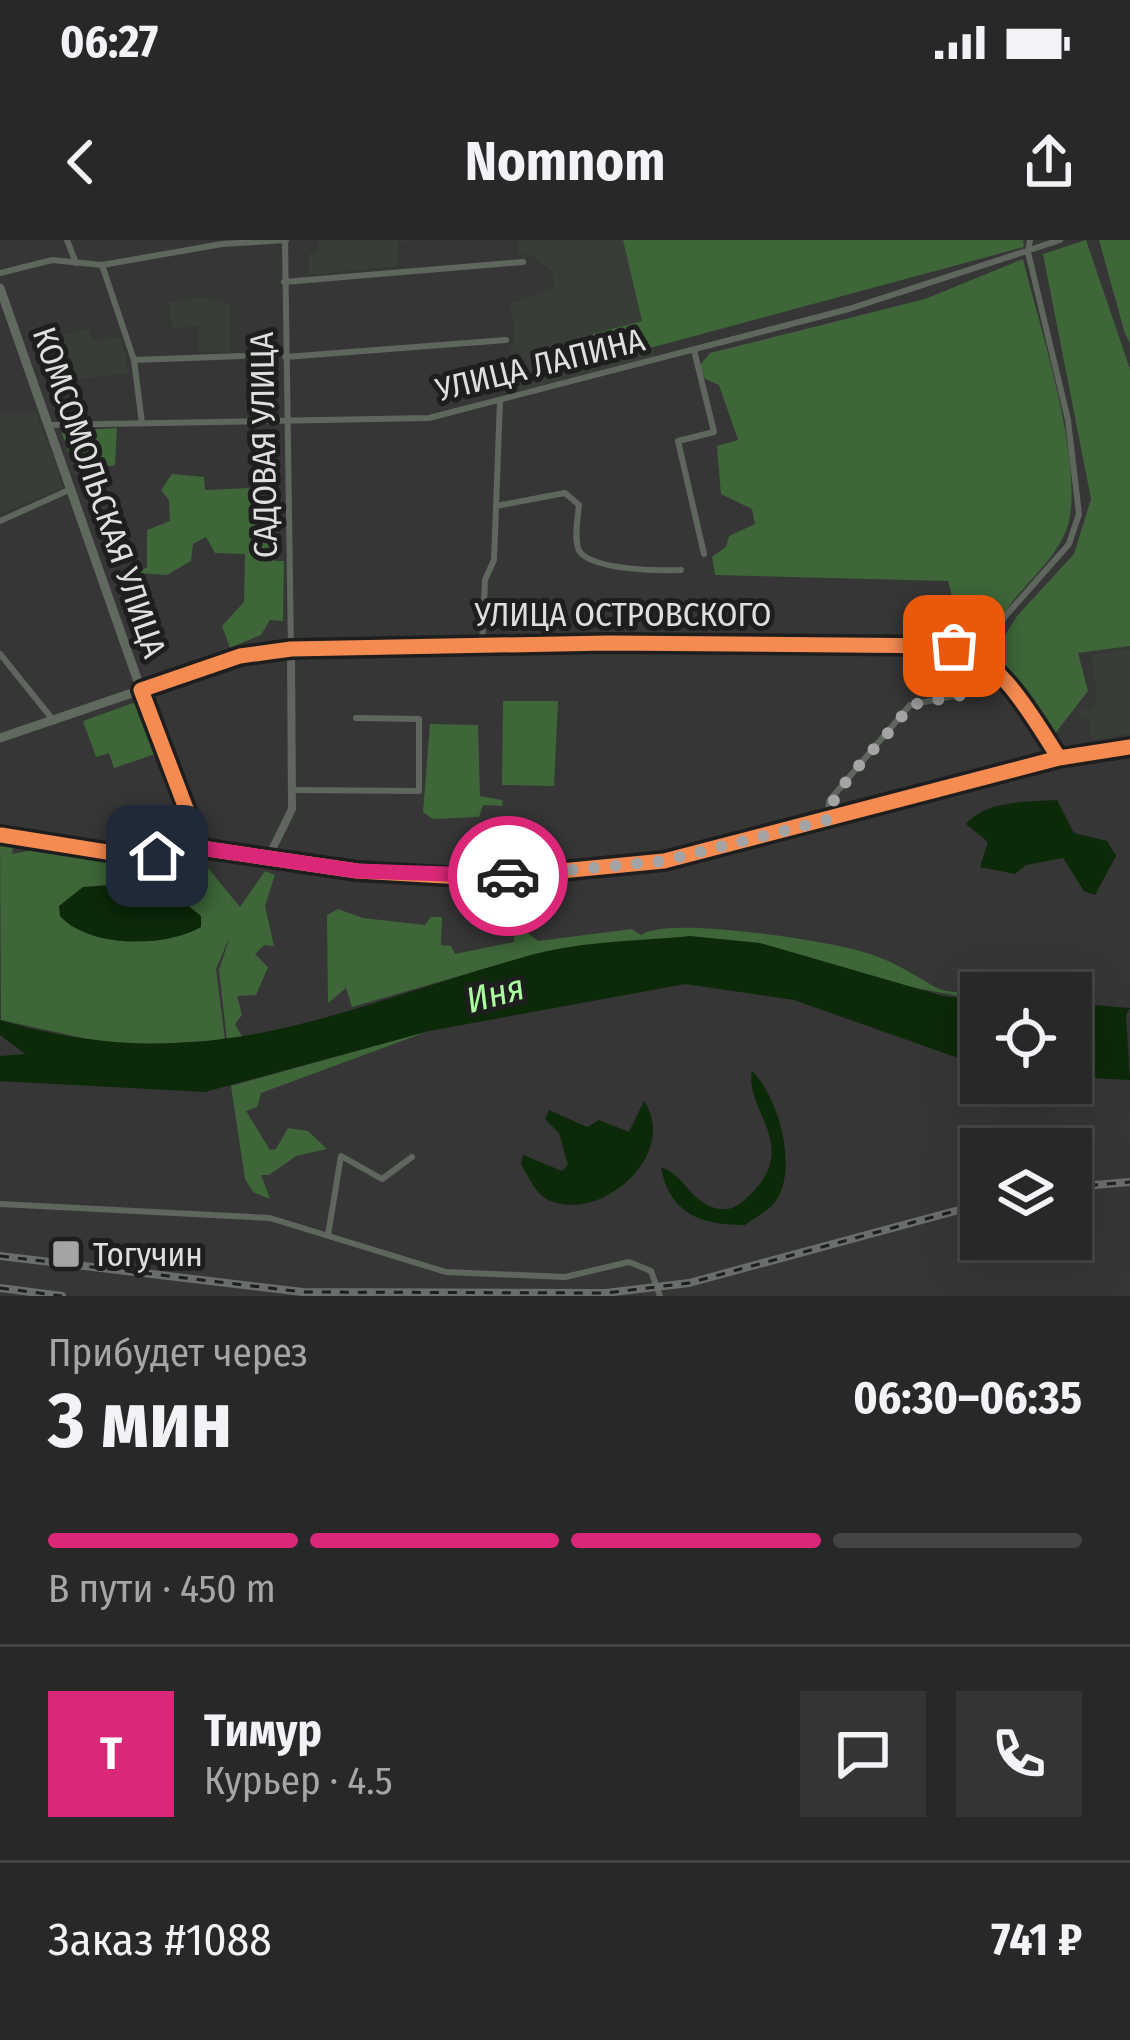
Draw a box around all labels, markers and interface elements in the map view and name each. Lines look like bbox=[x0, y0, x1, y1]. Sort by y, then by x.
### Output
text: 06:27 bbox=[60, 15, 158, 69]
icon: back bbox=[48, 129, 114, 195]
icon: share bbox=[1016, 129, 1082, 195]
text: Nomnom bbox=[465, 130, 665, 194]
street label: УЛИЦА ЛАПИНА bbox=[431, 320, 649, 410]
street label: КОМСОМОЛЬСКАЯ УЛИЦА bbox=[24, 322, 175, 663]
street label: САДОВАЯ УЛИЦА bbox=[242, 331, 286, 558]
street label: УЛИЦА ОСТРОВСКОГО bbox=[474, 595, 771, 635]
pin bbox=[903, 595, 1005, 697]
icon: bag bbox=[921, 613, 987, 679]
pin bbox=[106, 805, 208, 907]
courier bbox=[448, 816, 568, 936]
icon: home bbox=[124, 823, 190, 889]
icon: car bbox=[475, 843, 541, 909]
water label: Иня bbox=[461, 965, 529, 1023]
map controls bbox=[960, 972, 1092, 1260]
button: locate bbox=[960, 972, 1092, 1104]
button: layers bbox=[960, 1128, 1092, 1260]
place label: Тогучин bbox=[93, 1235, 203, 1275]
marker: Тогучин bbox=[50, 1238, 82, 1270]
text: Прибудет через bbox=[48, 1330, 308, 1376]
text: 06:30–06:35 bbox=[853, 1371, 1082, 1425]
text: 3 мин bbox=[48, 1374, 232, 1468]
text: В пути · 450 m bbox=[48, 1566, 276, 1612]
button: chat bbox=[800, 1691, 926, 1817]
button: phone bbox=[956, 1691, 1082, 1817]
text: Тимур bbox=[204, 1704, 322, 1758]
text: Т bbox=[100, 1727, 122, 1781]
text: Курьер · 4.5 bbox=[204, 1758, 393, 1804]
text: Заказ #1088 bbox=[48, 1913, 272, 1967]
text: 741 ₽ bbox=[991, 1913, 1082, 1967]

